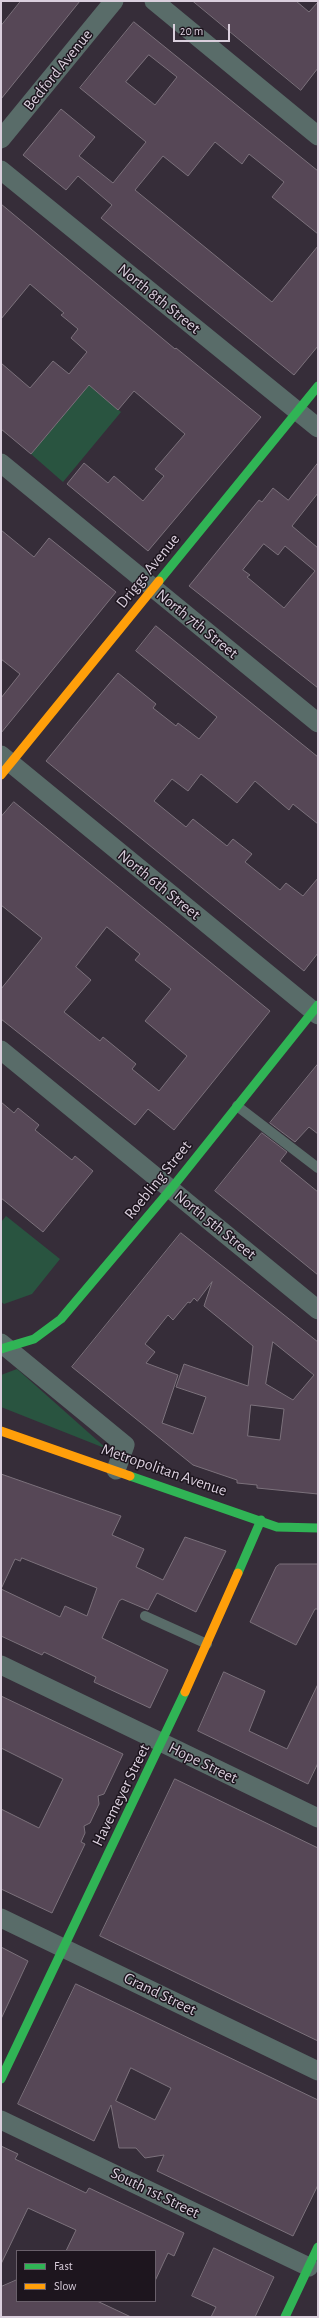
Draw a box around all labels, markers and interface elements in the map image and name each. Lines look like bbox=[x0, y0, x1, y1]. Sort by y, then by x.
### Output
scale bar bbox=[175, 16, 232, 42]
street label: Bedford Avenue bbox=[19, 25, 97, 115]
text: 20 m bbox=[180, 25, 203, 37]
street label: North 8th Street bbox=[114, 260, 204, 338]
street label: Driggs Avenue bbox=[112, 530, 184, 612]
street label: North 7th Street bbox=[152, 585, 242, 663]
street label: North 6th Street bbox=[114, 846, 204, 924]
street label: Roebling Street bbox=[120, 1137, 196, 1223]
street label: North 5th Street bbox=[170, 1186, 260, 1264]
street label: Metropolitan Avenue bbox=[99, 1440, 229, 1500]
street label: Hope Street bbox=[165, 1738, 241, 1788]
street label: Havemeyer Street bbox=[88, 1741, 154, 1849]
street label: Grand Street bbox=[121, 1968, 199, 2020]
street label: South 1st Street bbox=[108, 2163, 202, 2223]
legend bbox=[16, 2250, 156, 2302]
text: Fast bbox=[54, 2260, 73, 2272]
text: Slow bbox=[54, 2280, 76, 2292]

